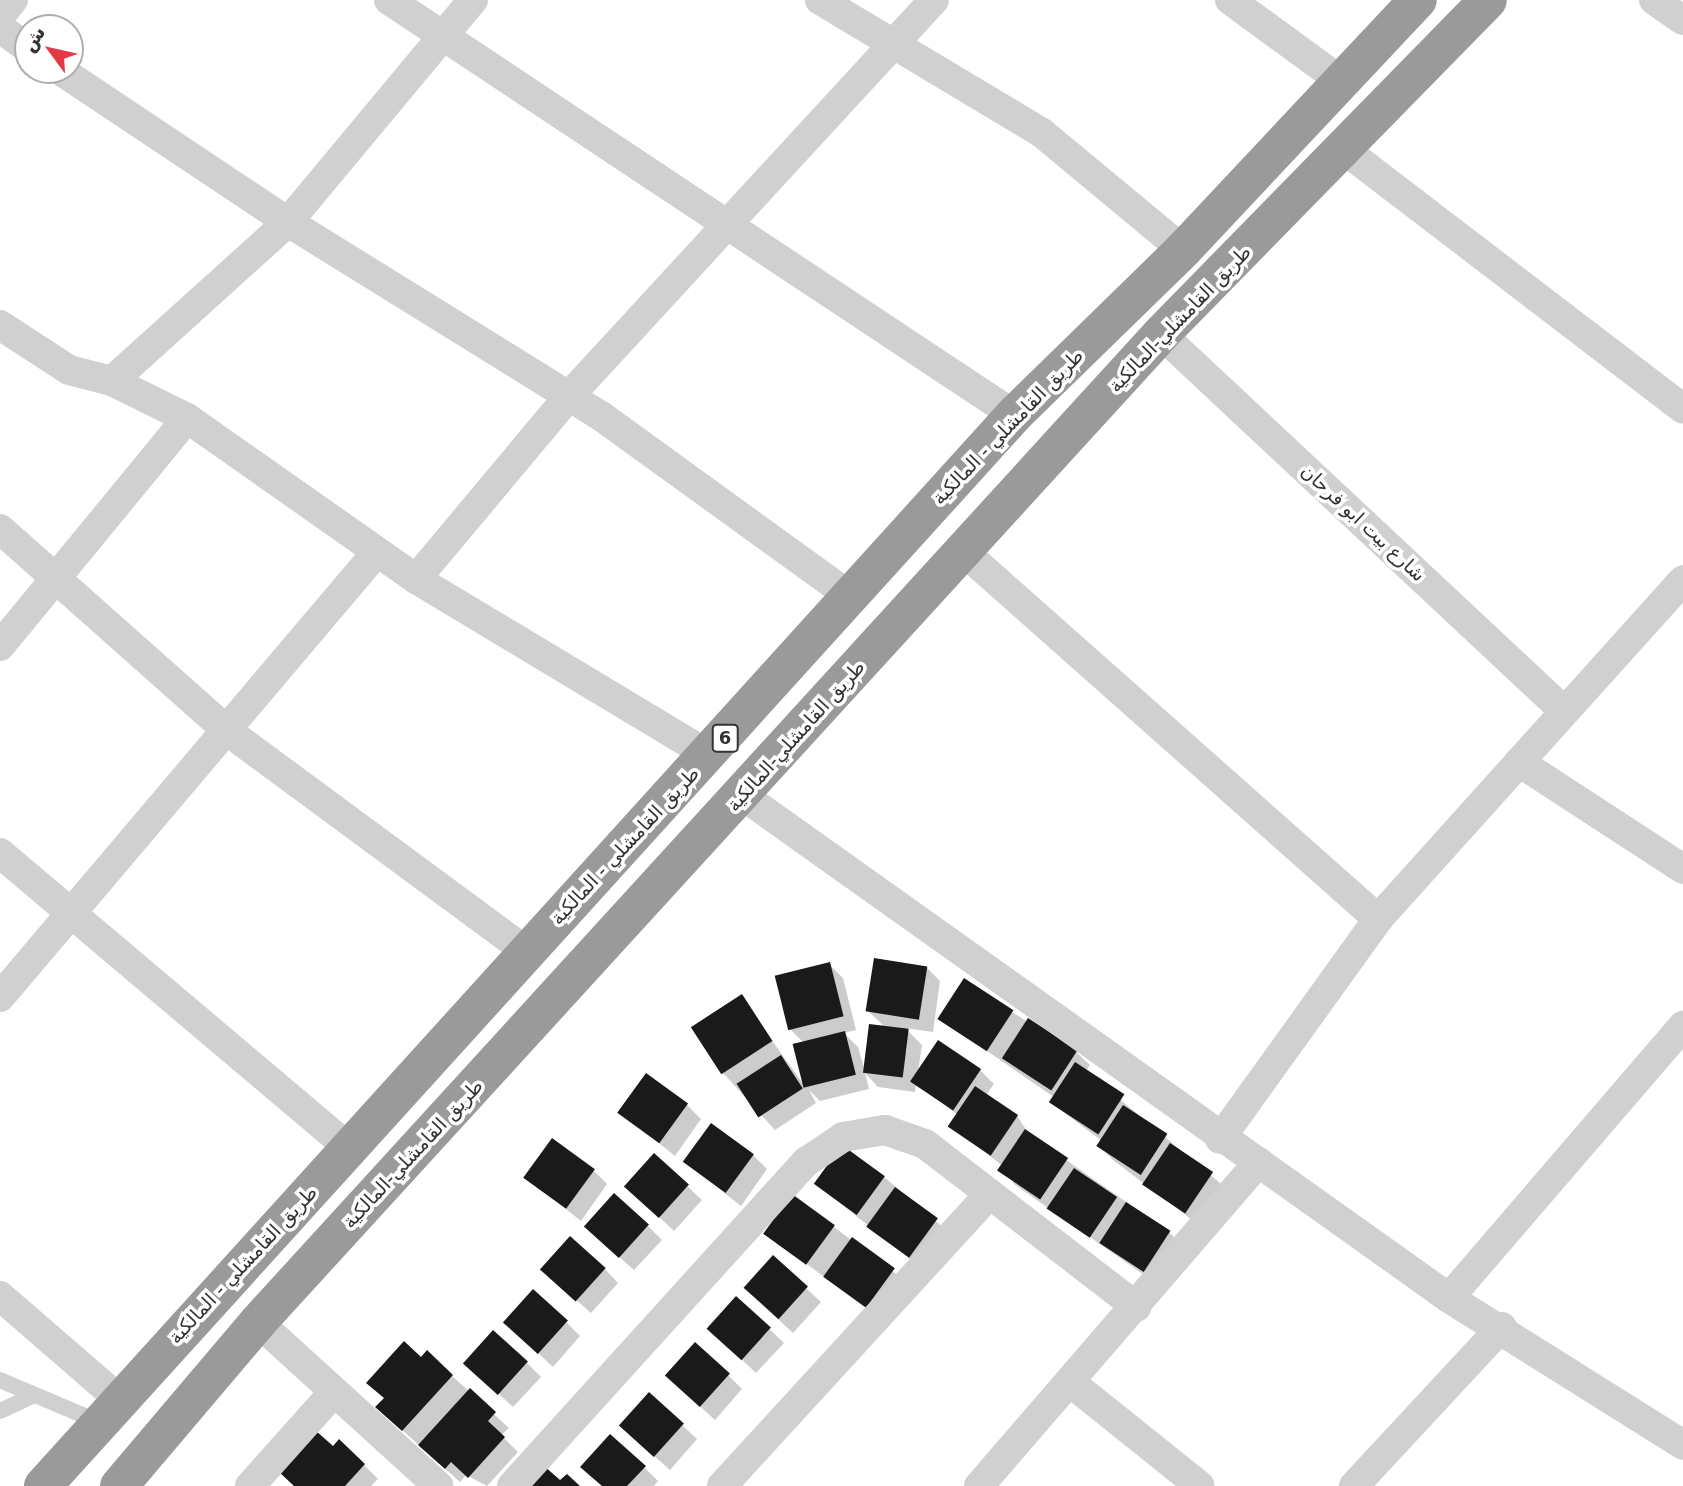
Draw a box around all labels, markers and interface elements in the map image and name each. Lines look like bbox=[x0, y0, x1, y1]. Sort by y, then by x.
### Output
north arrow bbox=[14, 14, 84, 84]
text: ش bbox=[17, 22, 49, 56]
street label: طريق القامشلي-المالكية bbox=[1104, 241, 1256, 397]
street label: طريق القامشلي - المالكية bbox=[928, 344, 1088, 510]
street label: شارع بيت ابو فرحان bbox=[1296, 460, 1430, 586]
street label: طريق القامشلي-المالكية bbox=[722, 656, 870, 816]
road number: 6 bbox=[711, 724, 739, 752]
street label: طريق القامشلي - المالكية bbox=[546, 762, 704, 930]
street label: طريق القامشلي-المالكية bbox=[338, 1075, 488, 1233]
street label: طريق القامشلي - المالكية bbox=[164, 1181, 322, 1349]

